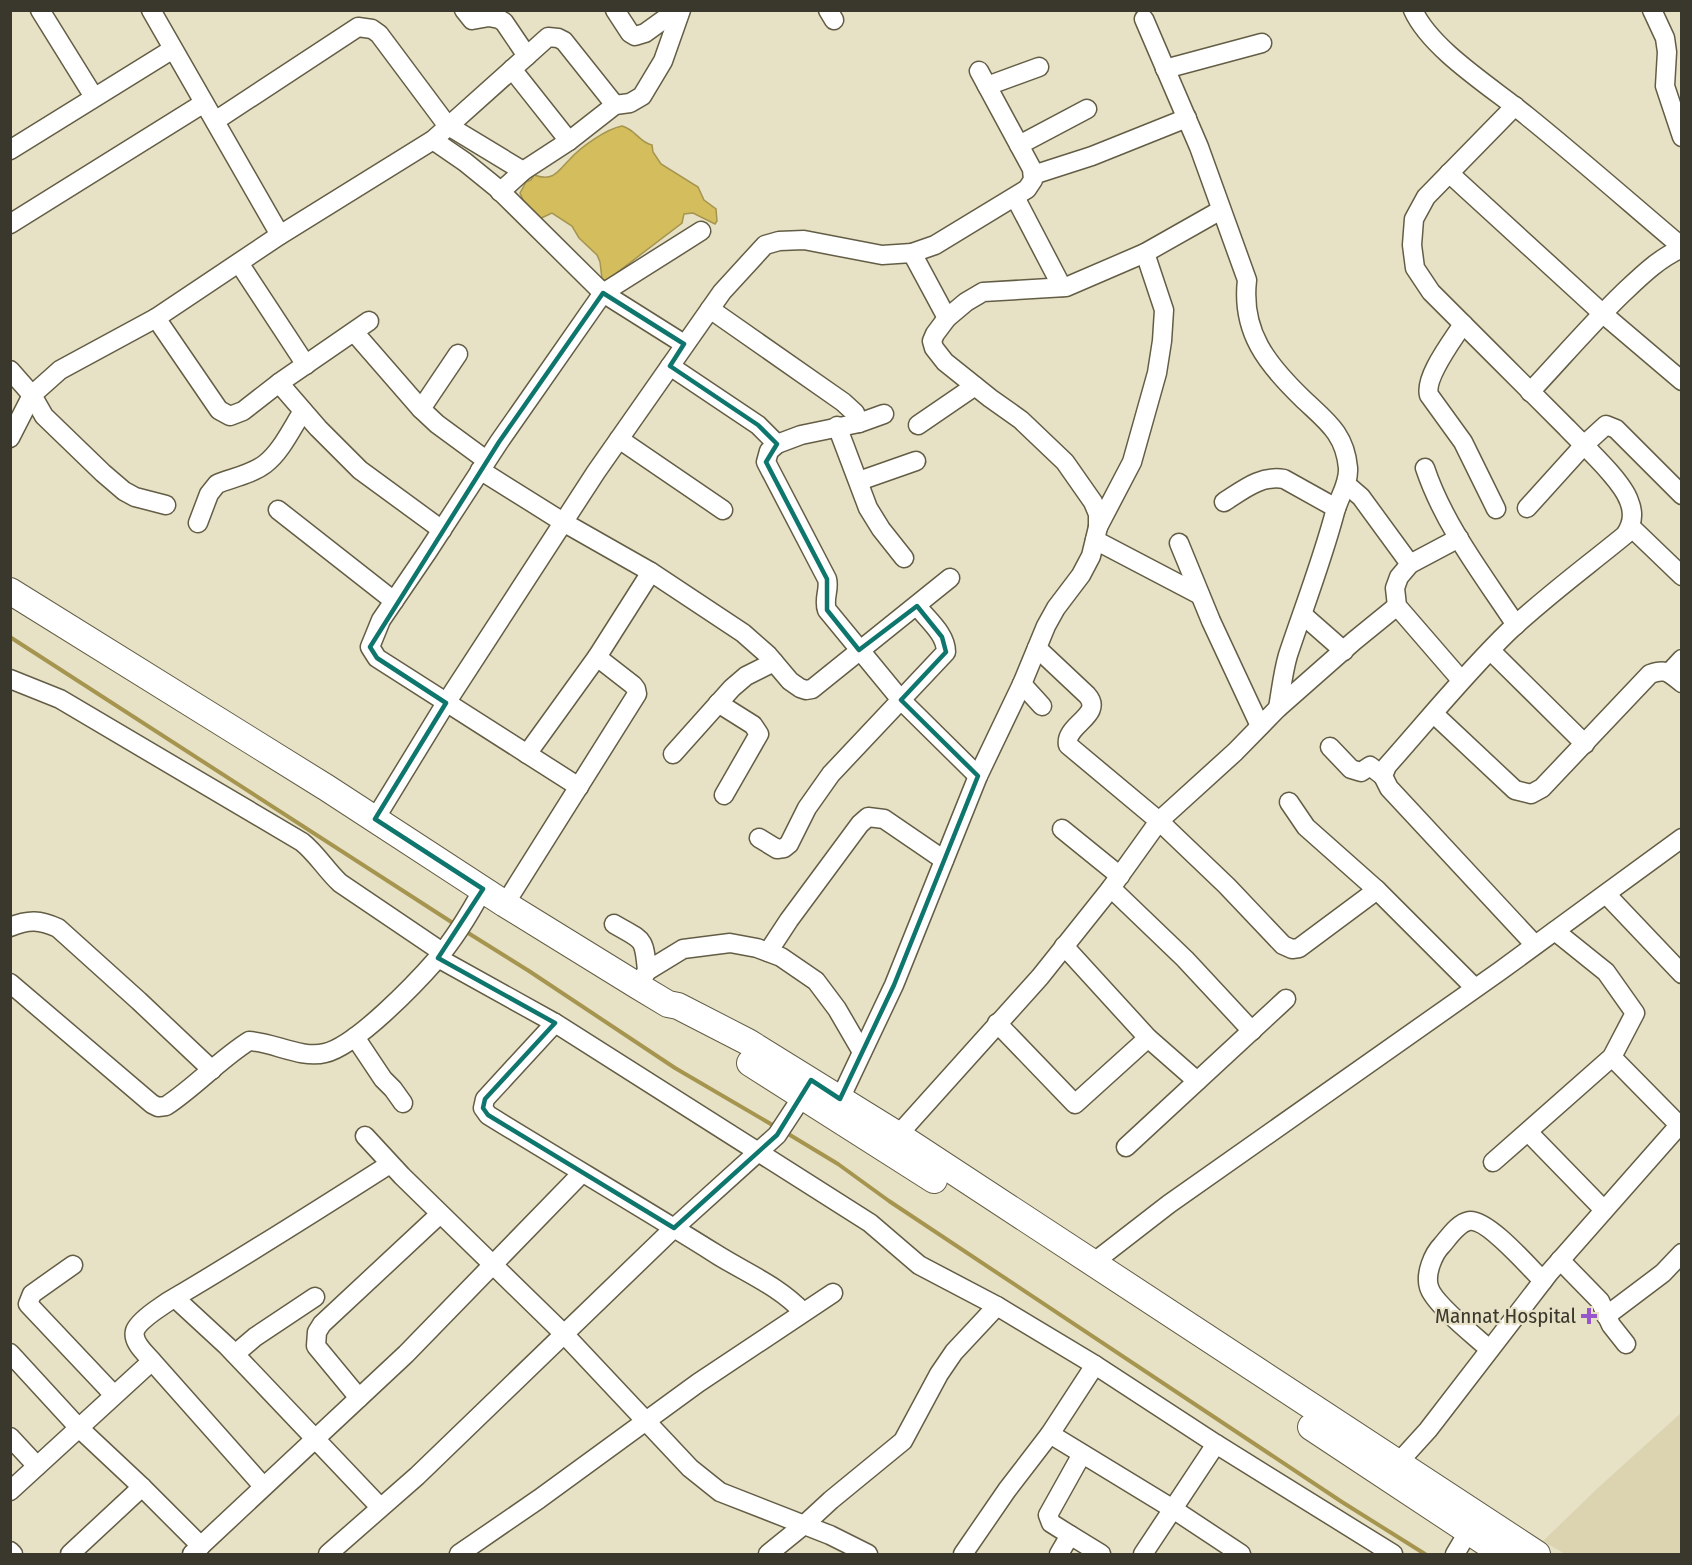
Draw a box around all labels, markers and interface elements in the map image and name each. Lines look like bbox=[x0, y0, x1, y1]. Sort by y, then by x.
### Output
place label: Mannat Hospital bbox=[1435, 1303, 1576, 1329]
marker: Mannat Hospital bbox=[1580, 1307, 1598, 1325]

